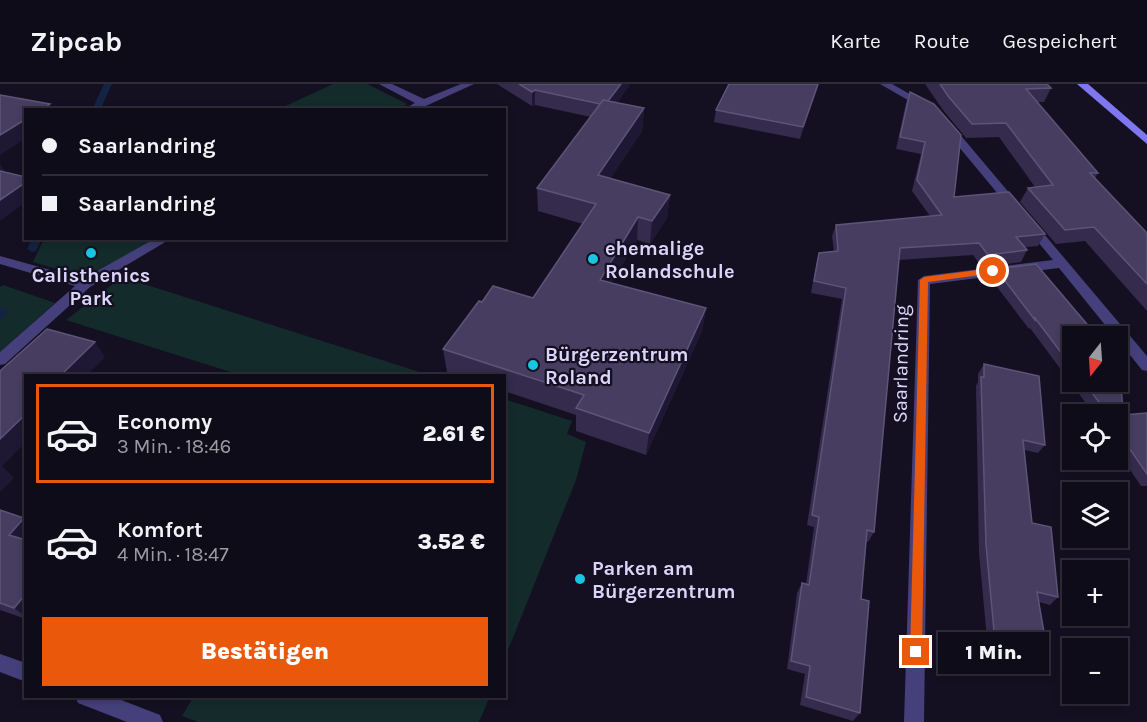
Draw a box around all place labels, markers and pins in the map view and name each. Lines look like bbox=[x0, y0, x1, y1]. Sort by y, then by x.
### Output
place label: ehemalige Rolandschule bbox=[605, 237, 735, 283]
marker: Calisthenics Park bbox=[84, 246, 98, 260]
marker: ehemalige Rolandschule bbox=[586, 252, 600, 266]
place label: Calisthenics Park bbox=[32, 264, 150, 310]
place label: Bürgerzentrum Roland bbox=[545, 343, 689, 389]
marker: Bürgerzentrum Roland bbox=[526, 358, 540, 372]
place label: Parken am Bürgerzentrum bbox=[592, 557, 736, 603]
marker: Parken am Bürgerzentrum bbox=[573, 572, 587, 586]

